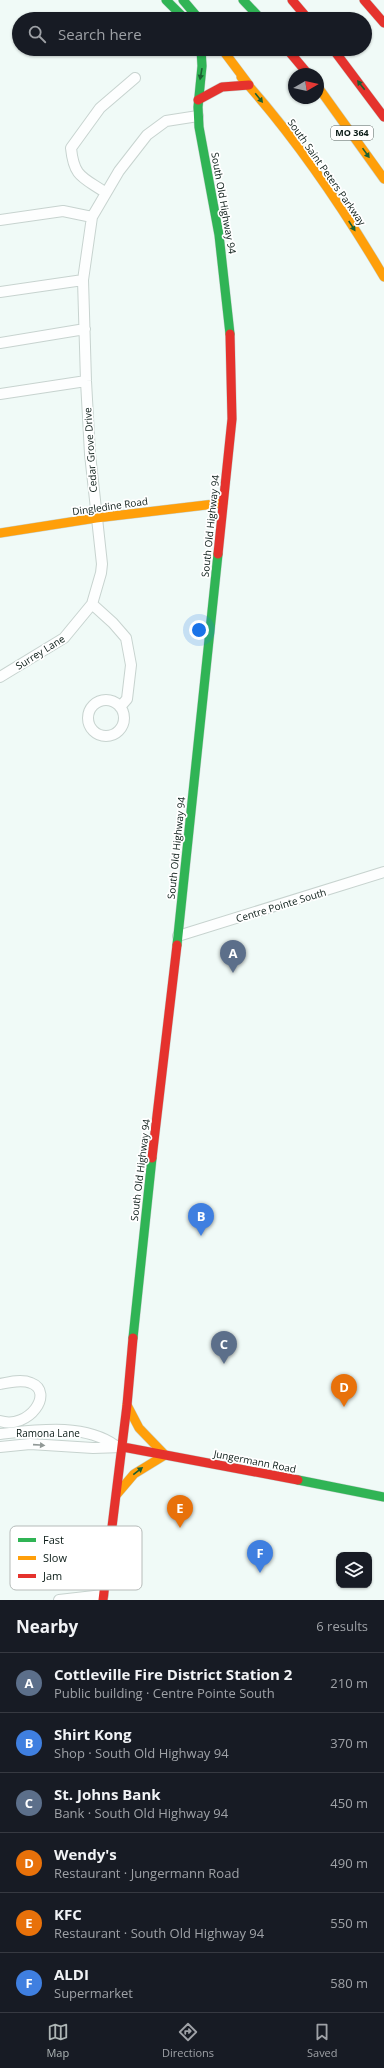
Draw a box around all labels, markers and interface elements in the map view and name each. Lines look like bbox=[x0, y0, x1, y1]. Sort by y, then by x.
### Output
search box bbox=[12, 12, 372, 56]
icon: search bbox=[26, 23, 48, 45]
text: Search here bbox=[58, 24, 142, 44]
one-way arrow bbox=[198, 68, 204, 80]
north arrow bbox=[288, 68, 324, 104]
one-way arrow bbox=[357, 80, 365, 91]
one-way arrow bbox=[255, 93, 264, 104]
street label: South Saint Peters Parkway bbox=[285, 116, 370, 229]
road number: MO 364 bbox=[331, 126, 373, 140]
one-way arrow bbox=[362, 147, 370, 158]
street label: South Old Highway 94 bbox=[208, 151, 240, 255]
one-way arrow bbox=[348, 221, 356, 231]
street label: Cedar Grove Drive bbox=[80, 407, 100, 493]
street label: South Old Highway 94 bbox=[198, 474, 222, 578]
street label: Dingledine Road bbox=[71, 494, 149, 518]
your location bbox=[189, 620, 209, 640]
street label: Surrey Lane bbox=[13, 631, 68, 673]
street label: South Old Highway 94 bbox=[164, 796, 188, 900]
street label: Centre Pointe South bbox=[234, 885, 328, 925]
pin: A bbox=[220, 940, 246, 973]
street label: South Old Highway 94 bbox=[127, 1118, 153, 1222]
pin: B bbox=[188, 1203, 214, 1236]
pin: C bbox=[211, 1331, 237, 1364]
pin: D bbox=[331, 1374, 357, 1407]
street label: Ramona Lane bbox=[16, 1426, 80, 1440]
one-way arrow bbox=[33, 1441, 45, 1448]
street label: Jungermann Road bbox=[212, 1446, 297, 1476]
one-way arrow bbox=[133, 1467, 144, 1475]
pin: E bbox=[167, 1495, 193, 1528]
legend bbox=[10, 1526, 142, 1590]
text: Fast bbox=[43, 1532, 64, 1547]
pin: F bbox=[247, 1540, 273, 1573]
text: Slow bbox=[43, 1550, 67, 1565]
map controls bbox=[336, 1552, 372, 1588]
button: layers bbox=[336, 1552, 372, 1588]
text: Jam bbox=[42, 1568, 62, 1583]
text: Nearby bbox=[16, 1615, 78, 1638]
text: 6 results bbox=[316, 1617, 368, 1635]
text: Cottleville Fire District Station 2 bbox=[54, 1664, 292, 1684]
text: A bbox=[25, 1674, 33, 1692]
text: 210 m bbox=[330, 1674, 368, 1692]
text: Public building · Centre Pointe South bbox=[54, 1684, 275, 1702]
text: Shirt Kong bbox=[54, 1724, 132, 1744]
text: B bbox=[25, 1734, 33, 1752]
text: 370 m bbox=[330, 1734, 368, 1752]
text: Shop · South Old Highway 94 bbox=[54, 1744, 229, 1762]
text: St. Johns Bank bbox=[54, 1784, 161, 1804]
text: C bbox=[25, 1794, 33, 1812]
text: 450 m bbox=[330, 1794, 368, 1812]
text: Bank · South Old Highway 94 bbox=[54, 1804, 228, 1822]
text: Wendy's bbox=[54, 1844, 117, 1864]
text: D bbox=[24, 1854, 34, 1872]
text: 490 m bbox=[330, 1854, 368, 1872]
text: Restaurant · Jungermann Road bbox=[54, 1864, 239, 1882]
text: KFC bbox=[54, 1904, 82, 1924]
text: E bbox=[25, 1914, 33, 1932]
text: 550 m bbox=[330, 1914, 368, 1932]
text: Restaurant · South Old Highway 94 bbox=[54, 1924, 264, 1942]
text: ALDI bbox=[54, 1964, 89, 1984]
text: F bbox=[25, 1974, 33, 1992]
text: 580 m bbox=[330, 1974, 368, 1992]
text: Supermarket bbox=[54, 1984, 133, 2002]
tab: Map bbox=[46, 2021, 69, 2060]
tab: Directions bbox=[162, 2021, 214, 2060]
tab: Saved bbox=[307, 2021, 338, 2060]

